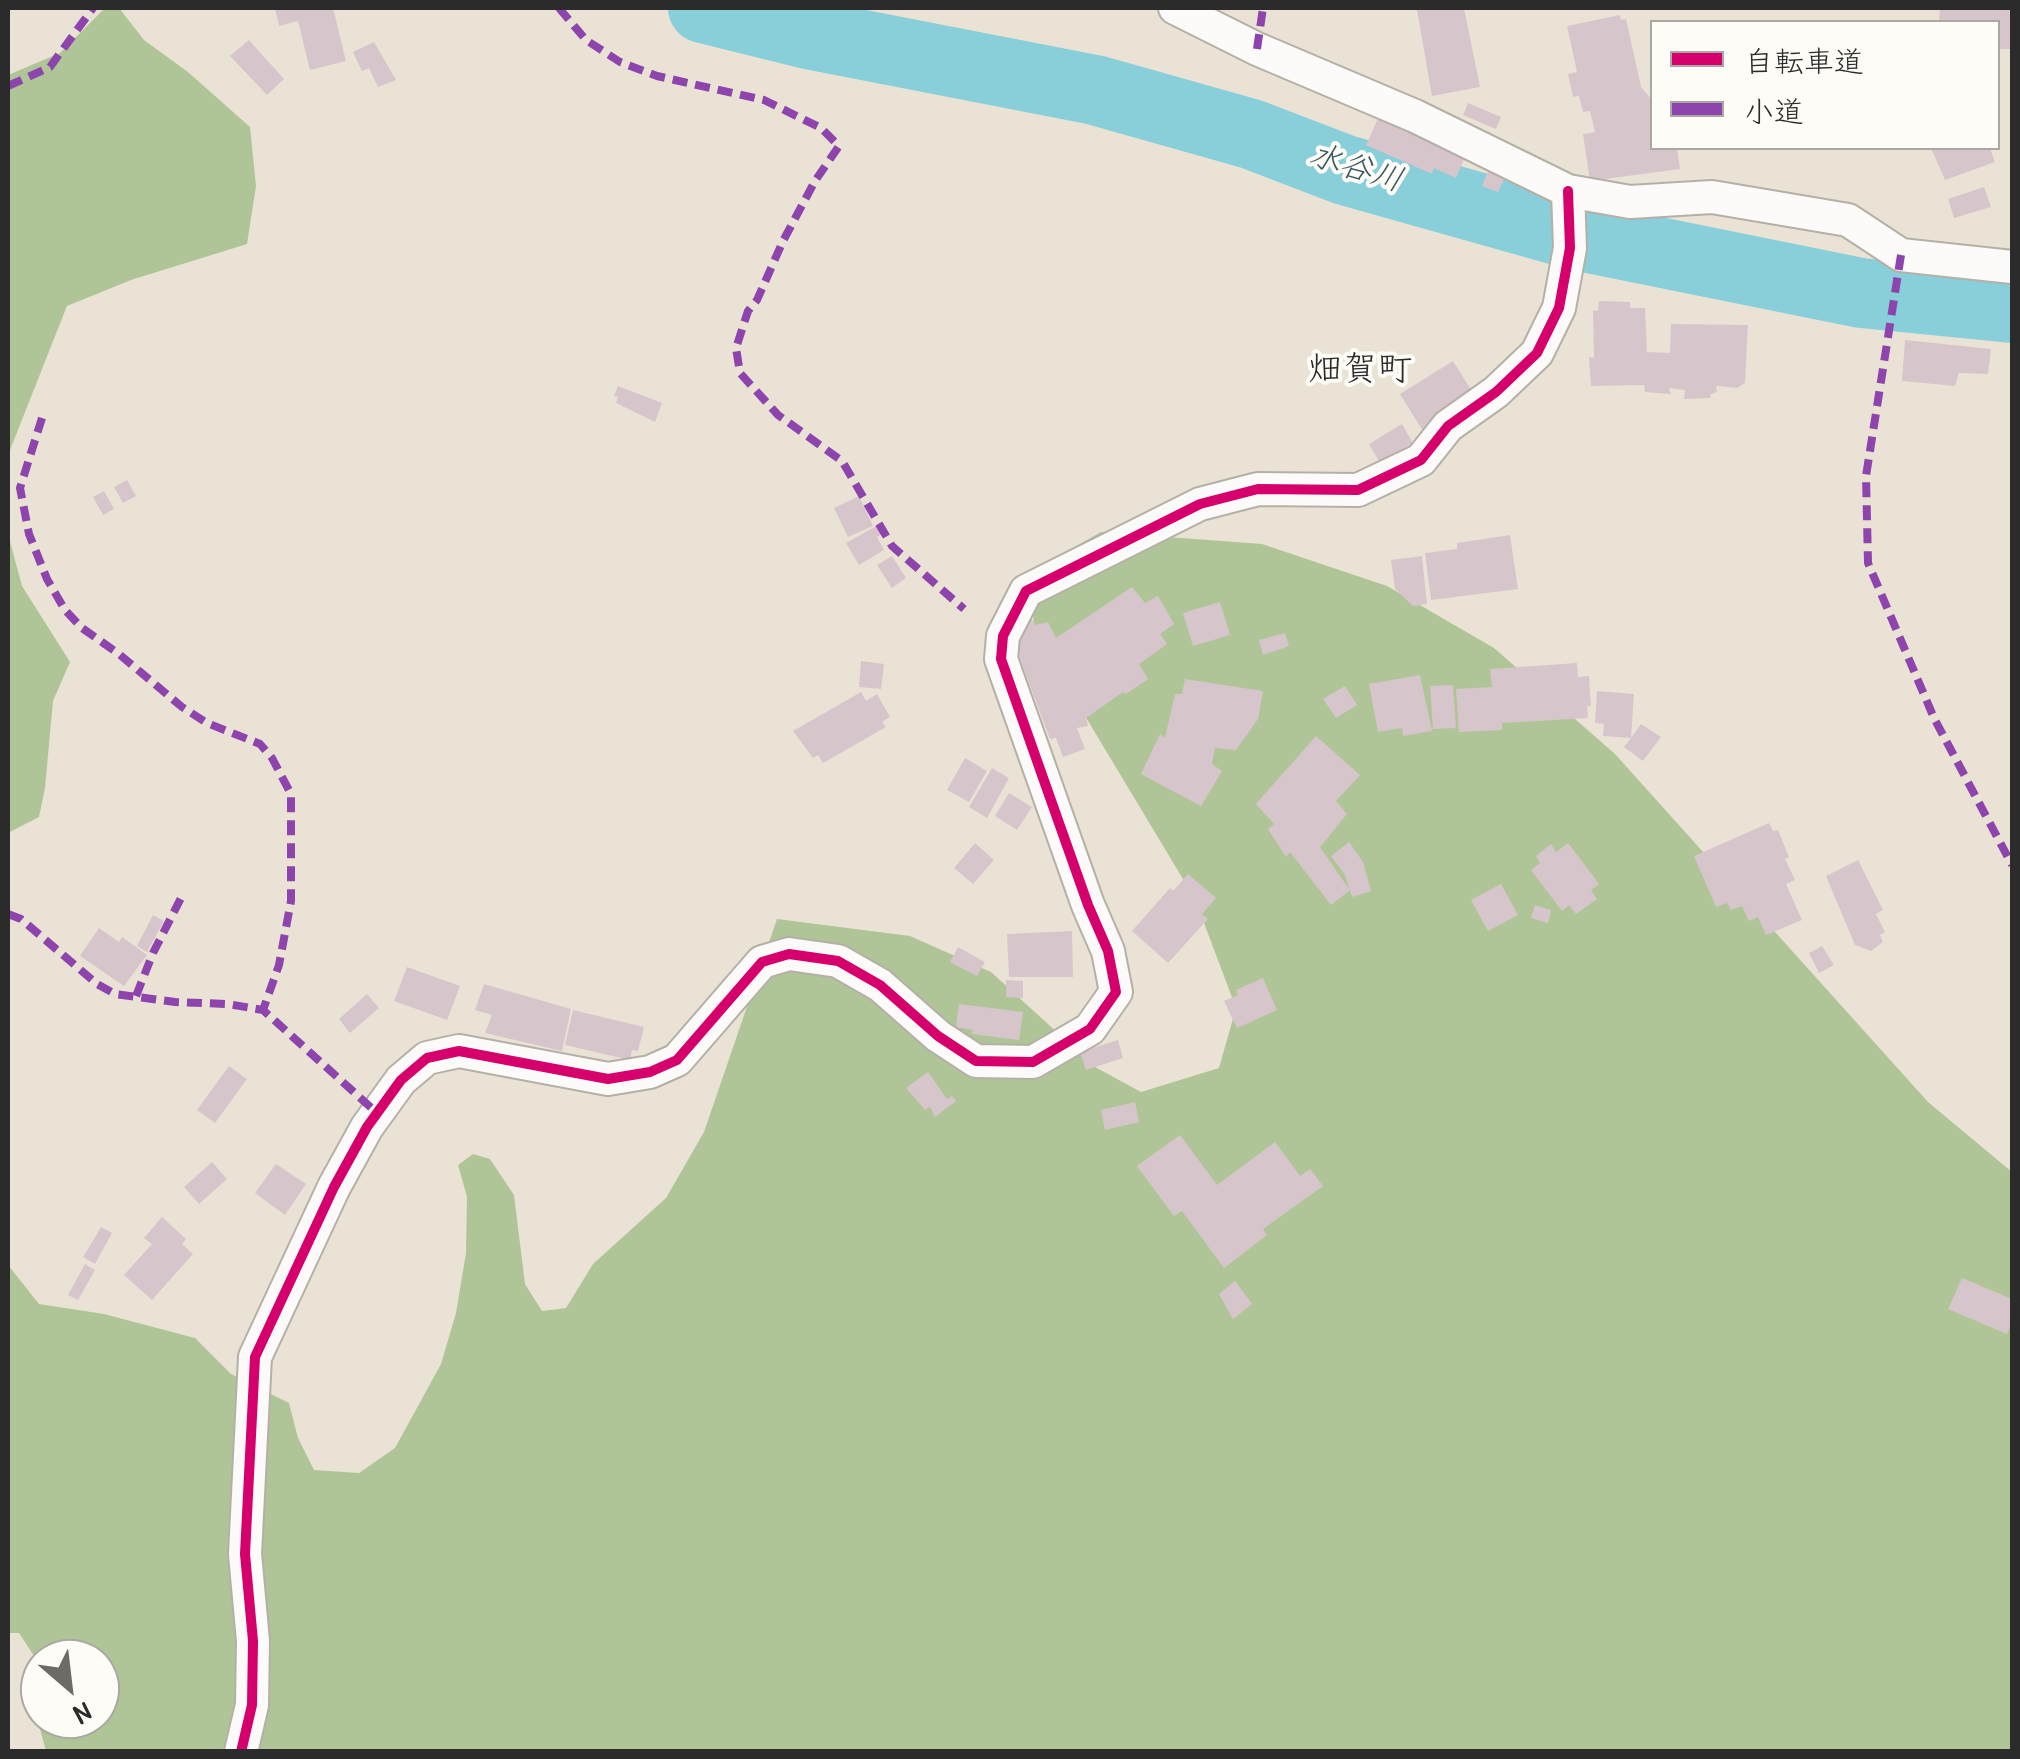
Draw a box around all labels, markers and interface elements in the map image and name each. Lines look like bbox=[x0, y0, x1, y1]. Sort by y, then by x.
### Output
legend bbox=[1650, 20, 2000, 150]
text: 自転車道 bbox=[1744, 41, 1864, 81]
text: 小道 bbox=[1744, 91, 1804, 131]
water label: 水谷川 bbox=[1304, 137, 1408, 201]
district label: 畑賀町 bbox=[1308, 350, 1412, 392]
north arrow bbox=[20, 1639, 120, 1739]
text: N bbox=[68, 1693, 99, 1734]

